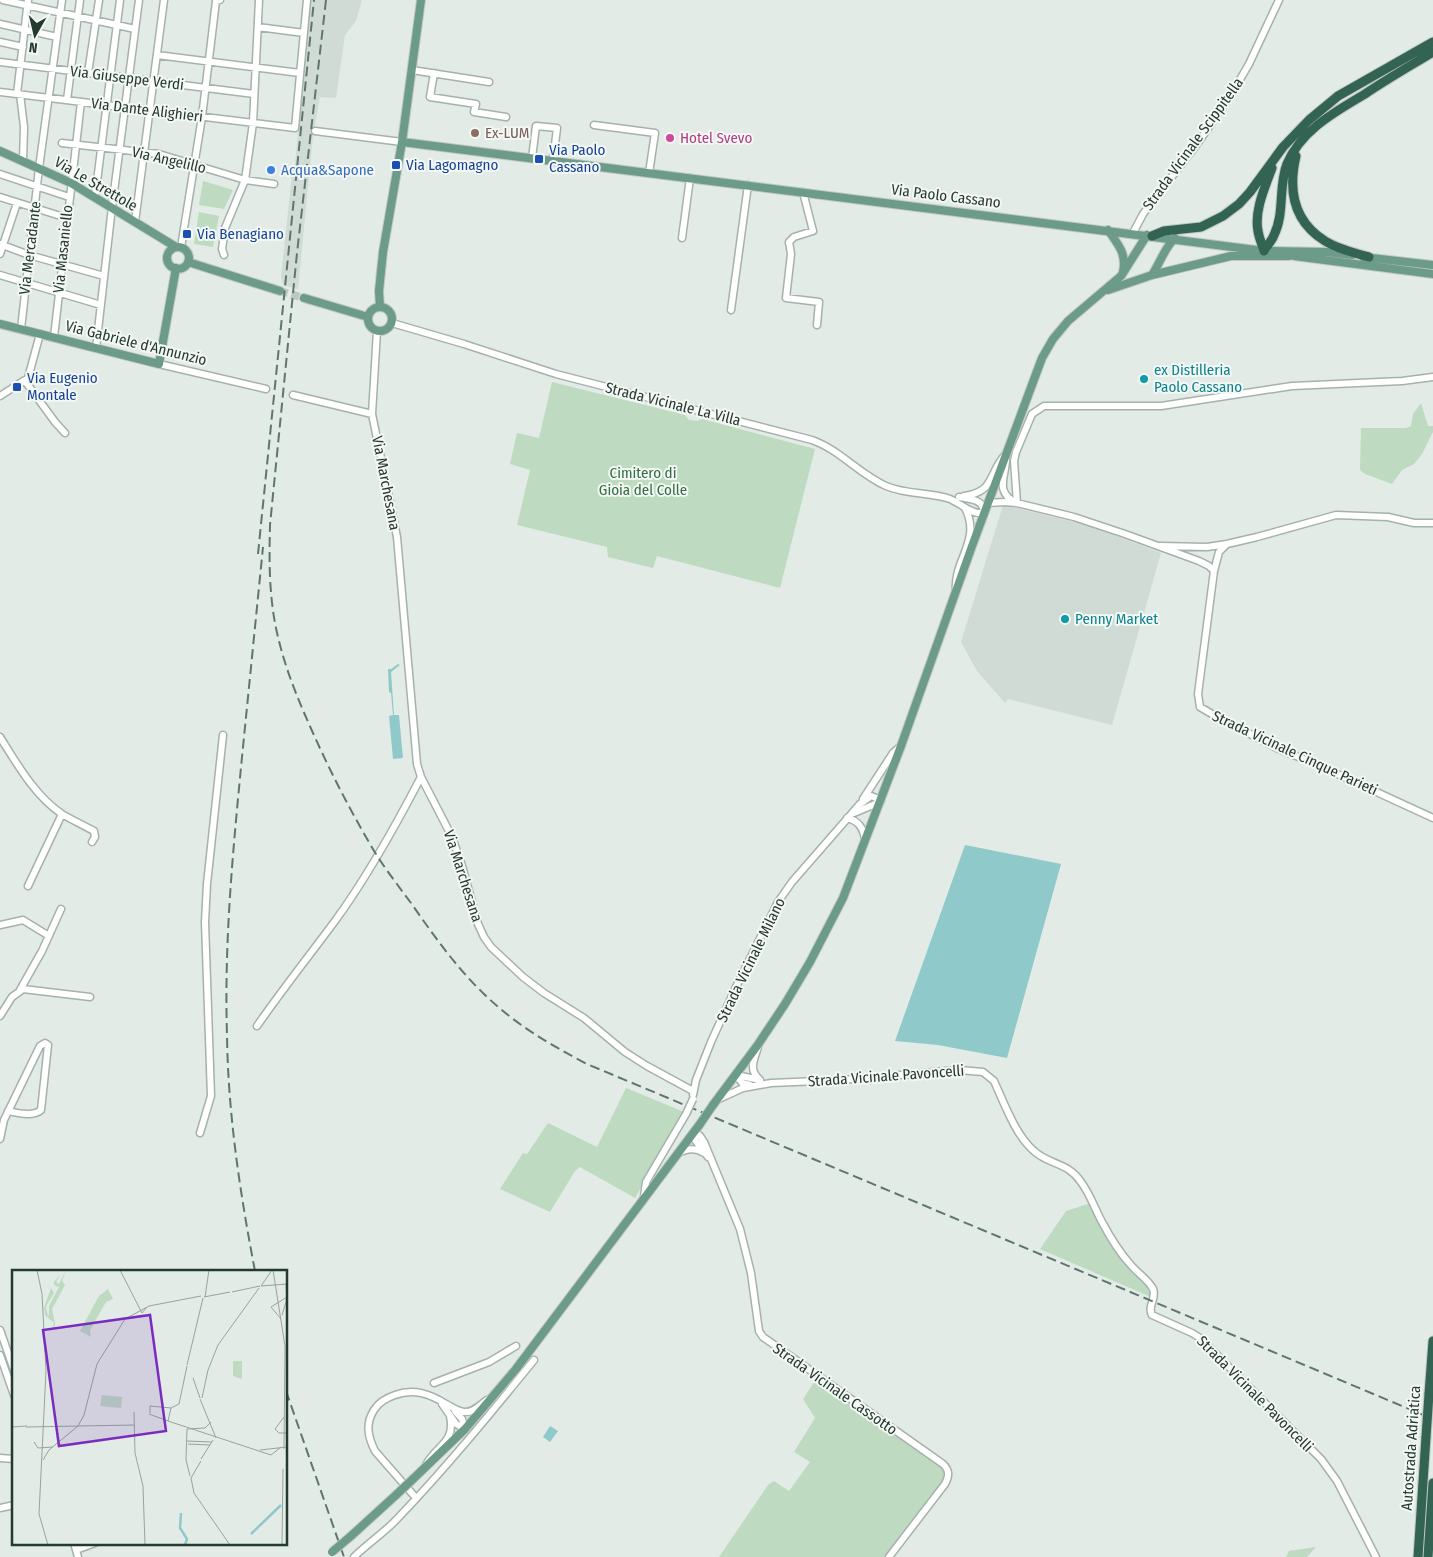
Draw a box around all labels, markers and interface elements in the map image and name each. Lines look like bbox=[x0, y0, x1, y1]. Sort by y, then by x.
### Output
north arrow bbox=[10, 10, 60, 60]
text: N bbox=[28, 38, 39, 56]
street label: Via Giuseppe Verdi bbox=[69, 62, 185, 94]
street label: Strada Vicinale Scippitella bbox=[1139, 74, 1247, 214]
street label: Via Dante Alighieri bbox=[90, 94, 204, 126]
place label: Ex-LUM bbox=[485, 124, 529, 142]
marker: Ex-LUM bbox=[469, 127, 481, 139]
place label: Hotel Svevo bbox=[680, 129, 752, 147]
marker: Hotel Svevo bbox=[664, 132, 676, 144]
place label: Via Paolo Cassano bbox=[549, 141, 605, 176]
street label: Via Angelillo bbox=[130, 143, 208, 177]
street label: Via Le Strettole bbox=[51, 153, 141, 215]
marker: Via Paolo Cassano bbox=[533, 153, 545, 165]
place label: Via Lagomagno bbox=[406, 156, 498, 174]
marker: Via Lagomagno bbox=[390, 159, 402, 171]
place label: Acqua&Sapone bbox=[281, 161, 374, 179]
marker: Acqua&Sapone bbox=[265, 164, 277, 176]
street label: Via Paolo Cassano bbox=[890, 180, 1002, 212]
street label: Via Mercadante bbox=[15, 200, 45, 296]
street label: Via Masaniello bbox=[49, 204, 77, 294]
place label: Via Benagiano bbox=[197, 225, 284, 243]
marker: Via Benagiano bbox=[181, 228, 193, 240]
street label: Via Gabriele d'Annunzio bbox=[63, 317, 209, 369]
place label: ex Distilleria Paolo Cassano bbox=[1154, 361, 1242, 396]
place label: Via Eugenio Montale bbox=[27, 369, 98, 404]
marker: ex Distilleria Paolo Cassano bbox=[1138, 373, 1150, 385]
street label: Strada Vicinale La Villa bbox=[603, 378, 743, 430]
marker: Via Eugenio Montale bbox=[11, 381, 23, 393]
street label: Via Marchesana bbox=[368, 434, 404, 532]
park label: Cimitero di Gioia del Colle bbox=[599, 464, 687, 499]
place label: Penny Market bbox=[1075, 610, 1158, 628]
marker: Penny Market bbox=[1059, 613, 1071, 625]
street label: Strada Vicinale Cinque Parieti bbox=[1209, 707, 1381, 799]
street label: Via Marchesana bbox=[440, 828, 486, 924]
street label: Strada Vicinale Milano bbox=[713, 895, 789, 1025]
street label: Strada Vicinale Pavoncelli bbox=[807, 1062, 965, 1090]
inset map bbox=[12, 1270, 288, 1544]
street label: Strada Vicinale Pavoncelli bbox=[1193, 1332, 1317, 1456]
street label: Strada Vicinale Cassotto bbox=[769, 1339, 901, 1439]
street label: Autostrada Adriatica bbox=[1398, 1385, 1424, 1511]

